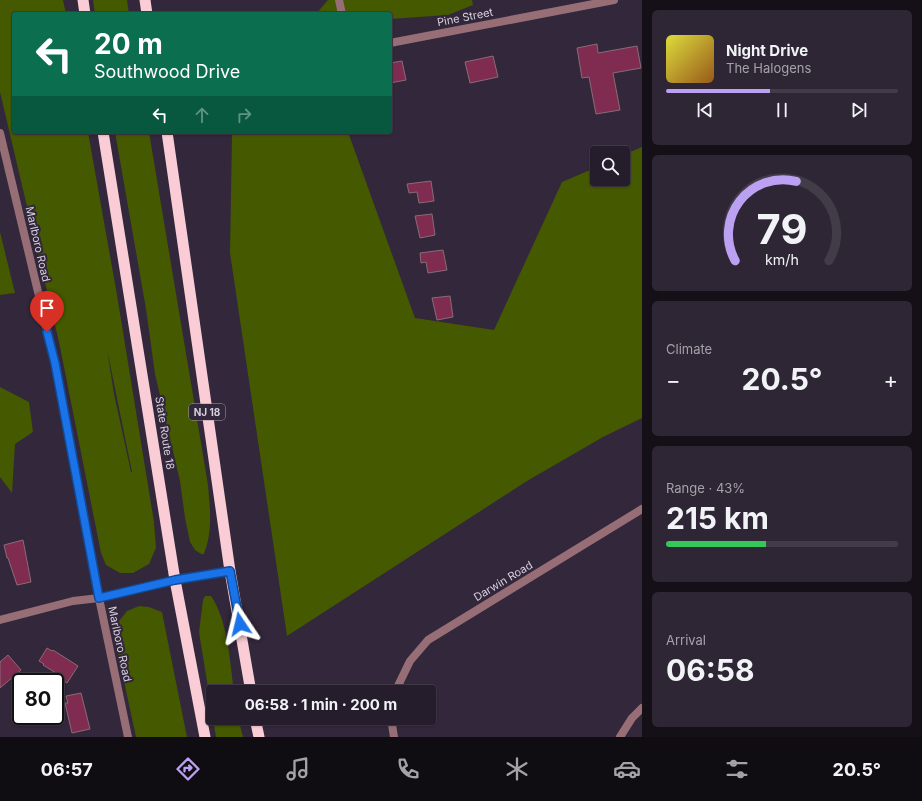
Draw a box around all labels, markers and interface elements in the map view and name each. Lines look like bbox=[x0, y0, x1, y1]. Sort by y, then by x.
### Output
street label: Pine Street bbox=[436, 5, 495, 29]
text: 20 m bbox=[94, 27, 163, 61]
icon: left bbox=[28, 28, 80, 80]
text: Night Drive bbox=[726, 41, 808, 60]
text: The Halogens bbox=[726, 60, 811, 76]
text: Southwood Drive bbox=[94, 61, 240, 82]
icon: previous bbox=[694, 99, 716, 121]
icon: pause bbox=[771, 99, 793, 121]
icon: next bbox=[848, 99, 870, 121]
icon: left bbox=[149, 104, 171, 126]
icon: ahead bbox=[191, 104, 213, 126]
icon: right bbox=[233, 104, 255, 126]
map controls bbox=[590, 146, 630, 186]
button: search bbox=[590, 146, 630, 186]
text: 79 bbox=[757, 204, 807, 254]
street label: Marlboro Road bbox=[23, 205, 53, 283]
text: km/h bbox=[765, 251, 799, 268]
pin bbox=[30, 291, 64, 332]
icon: arrive bbox=[36, 297, 58, 319]
text: Climate bbox=[666, 341, 712, 357]
text: 20.5° bbox=[742, 361, 822, 397]
text: − bbox=[666, 367, 681, 393]
text: + bbox=[883, 367, 898, 393]
street label: State Route 18 bbox=[152, 395, 178, 471]
road number: NJ 18 bbox=[189, 404, 225, 420]
text: Range · 43% bbox=[666, 480, 745, 496]
text: 215 km bbox=[666, 500, 769, 536]
street label: Darwin Road bbox=[471, 558, 535, 604]
position arrow bbox=[219, 603, 261, 645]
street label: Marlboro Road bbox=[105, 605, 135, 683]
text: Arrival bbox=[666, 632, 706, 648]
text: 06:58 bbox=[666, 652, 754, 688]
speed limit sign: 80 bbox=[12, 673, 64, 725]
text: 06:58 · 1 min · 200 m bbox=[245, 695, 397, 714]
icon: directions bbox=[174, 755, 202, 783]
icon: music bbox=[284, 755, 312, 783]
icon: phone bbox=[394, 755, 422, 783]
icon: climate bbox=[503, 755, 531, 783]
icon: car bbox=[613, 755, 641, 783]
icon: filters bbox=[723, 755, 751, 783]
text: 06:57 bbox=[41, 759, 93, 780]
text: 20.5° bbox=[833, 759, 881, 780]

